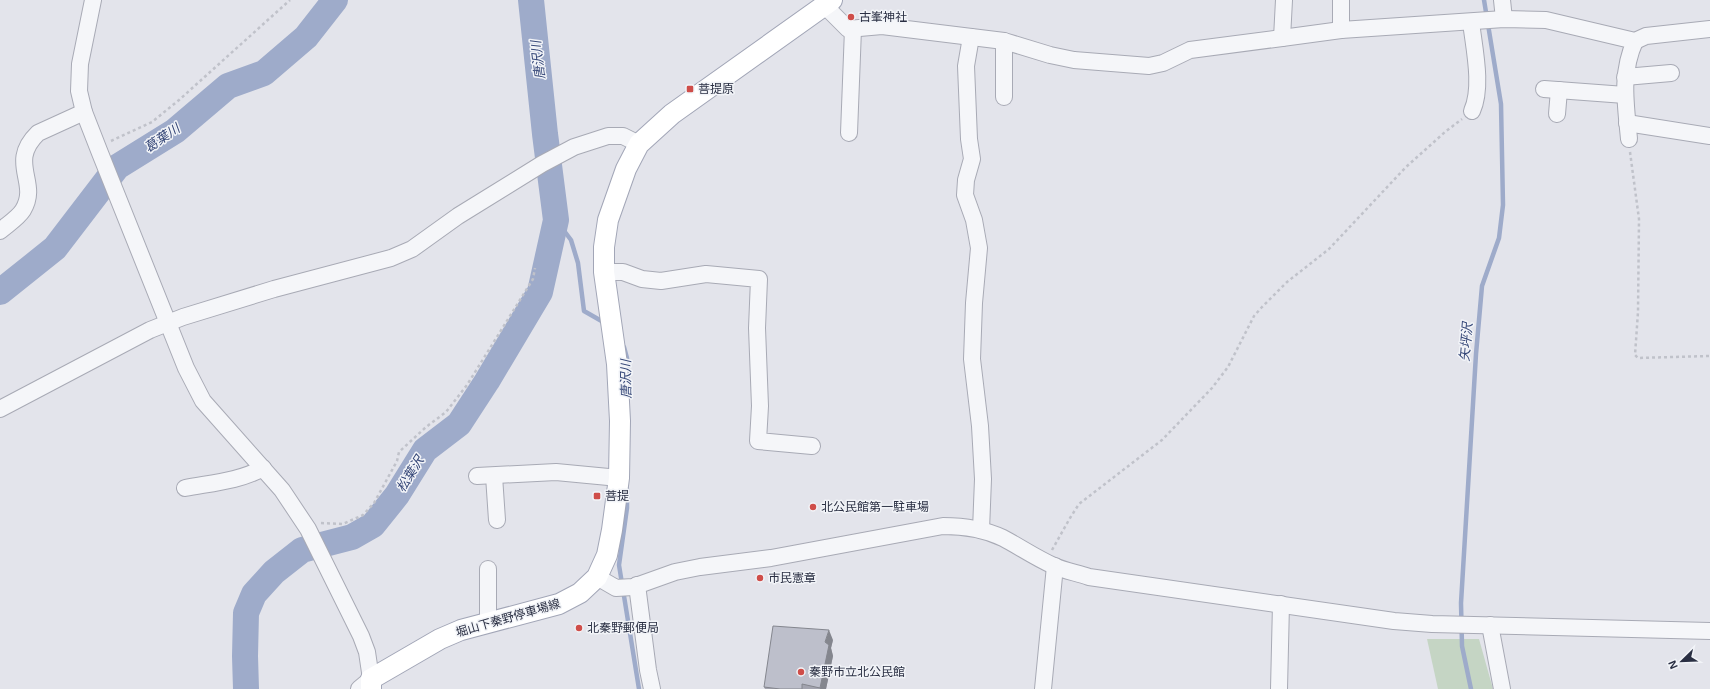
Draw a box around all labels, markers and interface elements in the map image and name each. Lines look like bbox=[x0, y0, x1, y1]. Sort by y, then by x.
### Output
place label: 古峯神社 bbox=[859, 10, 907, 24]
marker: 古峯神社 bbox=[846, 12, 856, 22]
water label: 唐沢川 bbox=[528, 38, 548, 80]
place label: 菩提原 bbox=[698, 82, 734, 96]
marker: 菩提原 bbox=[685, 84, 695, 94]
water label: 葛葉川 bbox=[142, 120, 184, 155]
water label: 矢坪沢 bbox=[1457, 320, 1475, 362]
water label: 唐沢川 bbox=[618, 357, 634, 399]
water label: 松葉沢 bbox=[393, 452, 428, 495]
place label: 菩提 bbox=[605, 489, 629, 503]
marker: 菩提 bbox=[592, 491, 602, 501]
place label: 北公民館第一駐車場 bbox=[821, 500, 929, 514]
marker: 北公民館第一駐車場 bbox=[808, 502, 818, 512]
place label: 市民憲章 bbox=[768, 571, 816, 585]
marker: 市民憲章 bbox=[755, 573, 765, 583]
street label: 堀山下秦野停車場線 bbox=[454, 596, 562, 640]
place label: 北秦野郵便局 bbox=[587, 621, 659, 635]
marker: 北秦野郵便局 bbox=[574, 623, 584, 633]
north arrow bbox=[1662, 641, 1702, 681]
text: N bbox=[1666, 659, 1680, 671]
place label: 秦野市立北公民館 bbox=[809, 665, 905, 679]
marker: 秦野市立北公民館 bbox=[796, 667, 806, 677]

